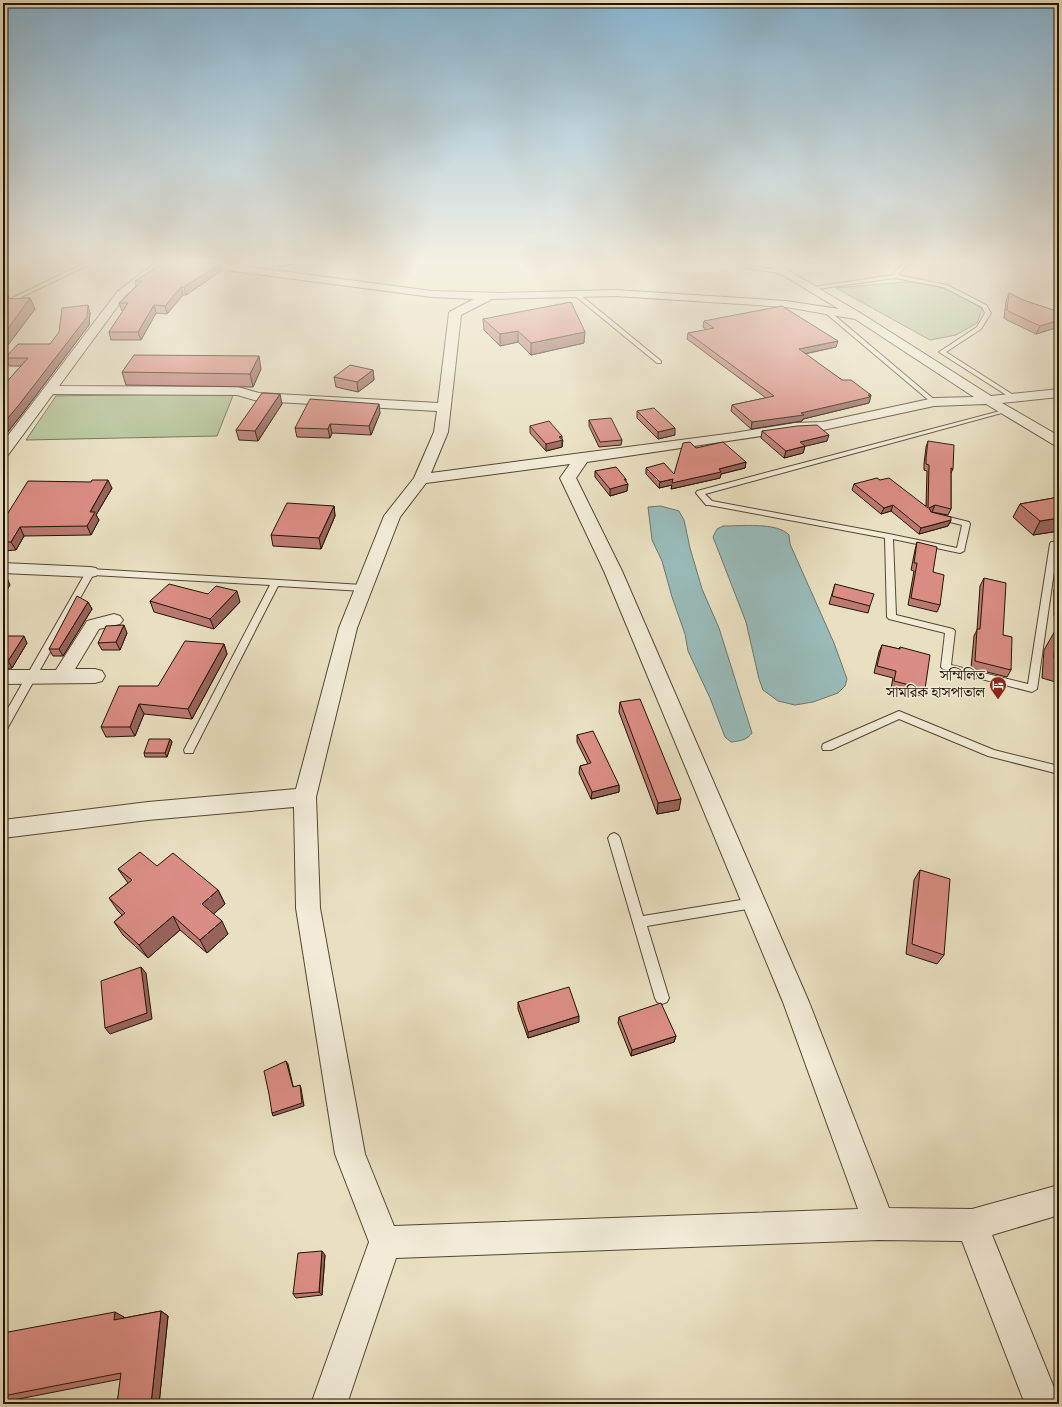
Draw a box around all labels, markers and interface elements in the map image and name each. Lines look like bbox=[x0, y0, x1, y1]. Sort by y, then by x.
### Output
place label: সম্মিলিত সামরিক হাসপাতাল bbox=[885, 666, 986, 704]
hotel icon: সম্মিলিত সামরিক হাসপাতাল bbox=[988, 675, 1008, 700]

